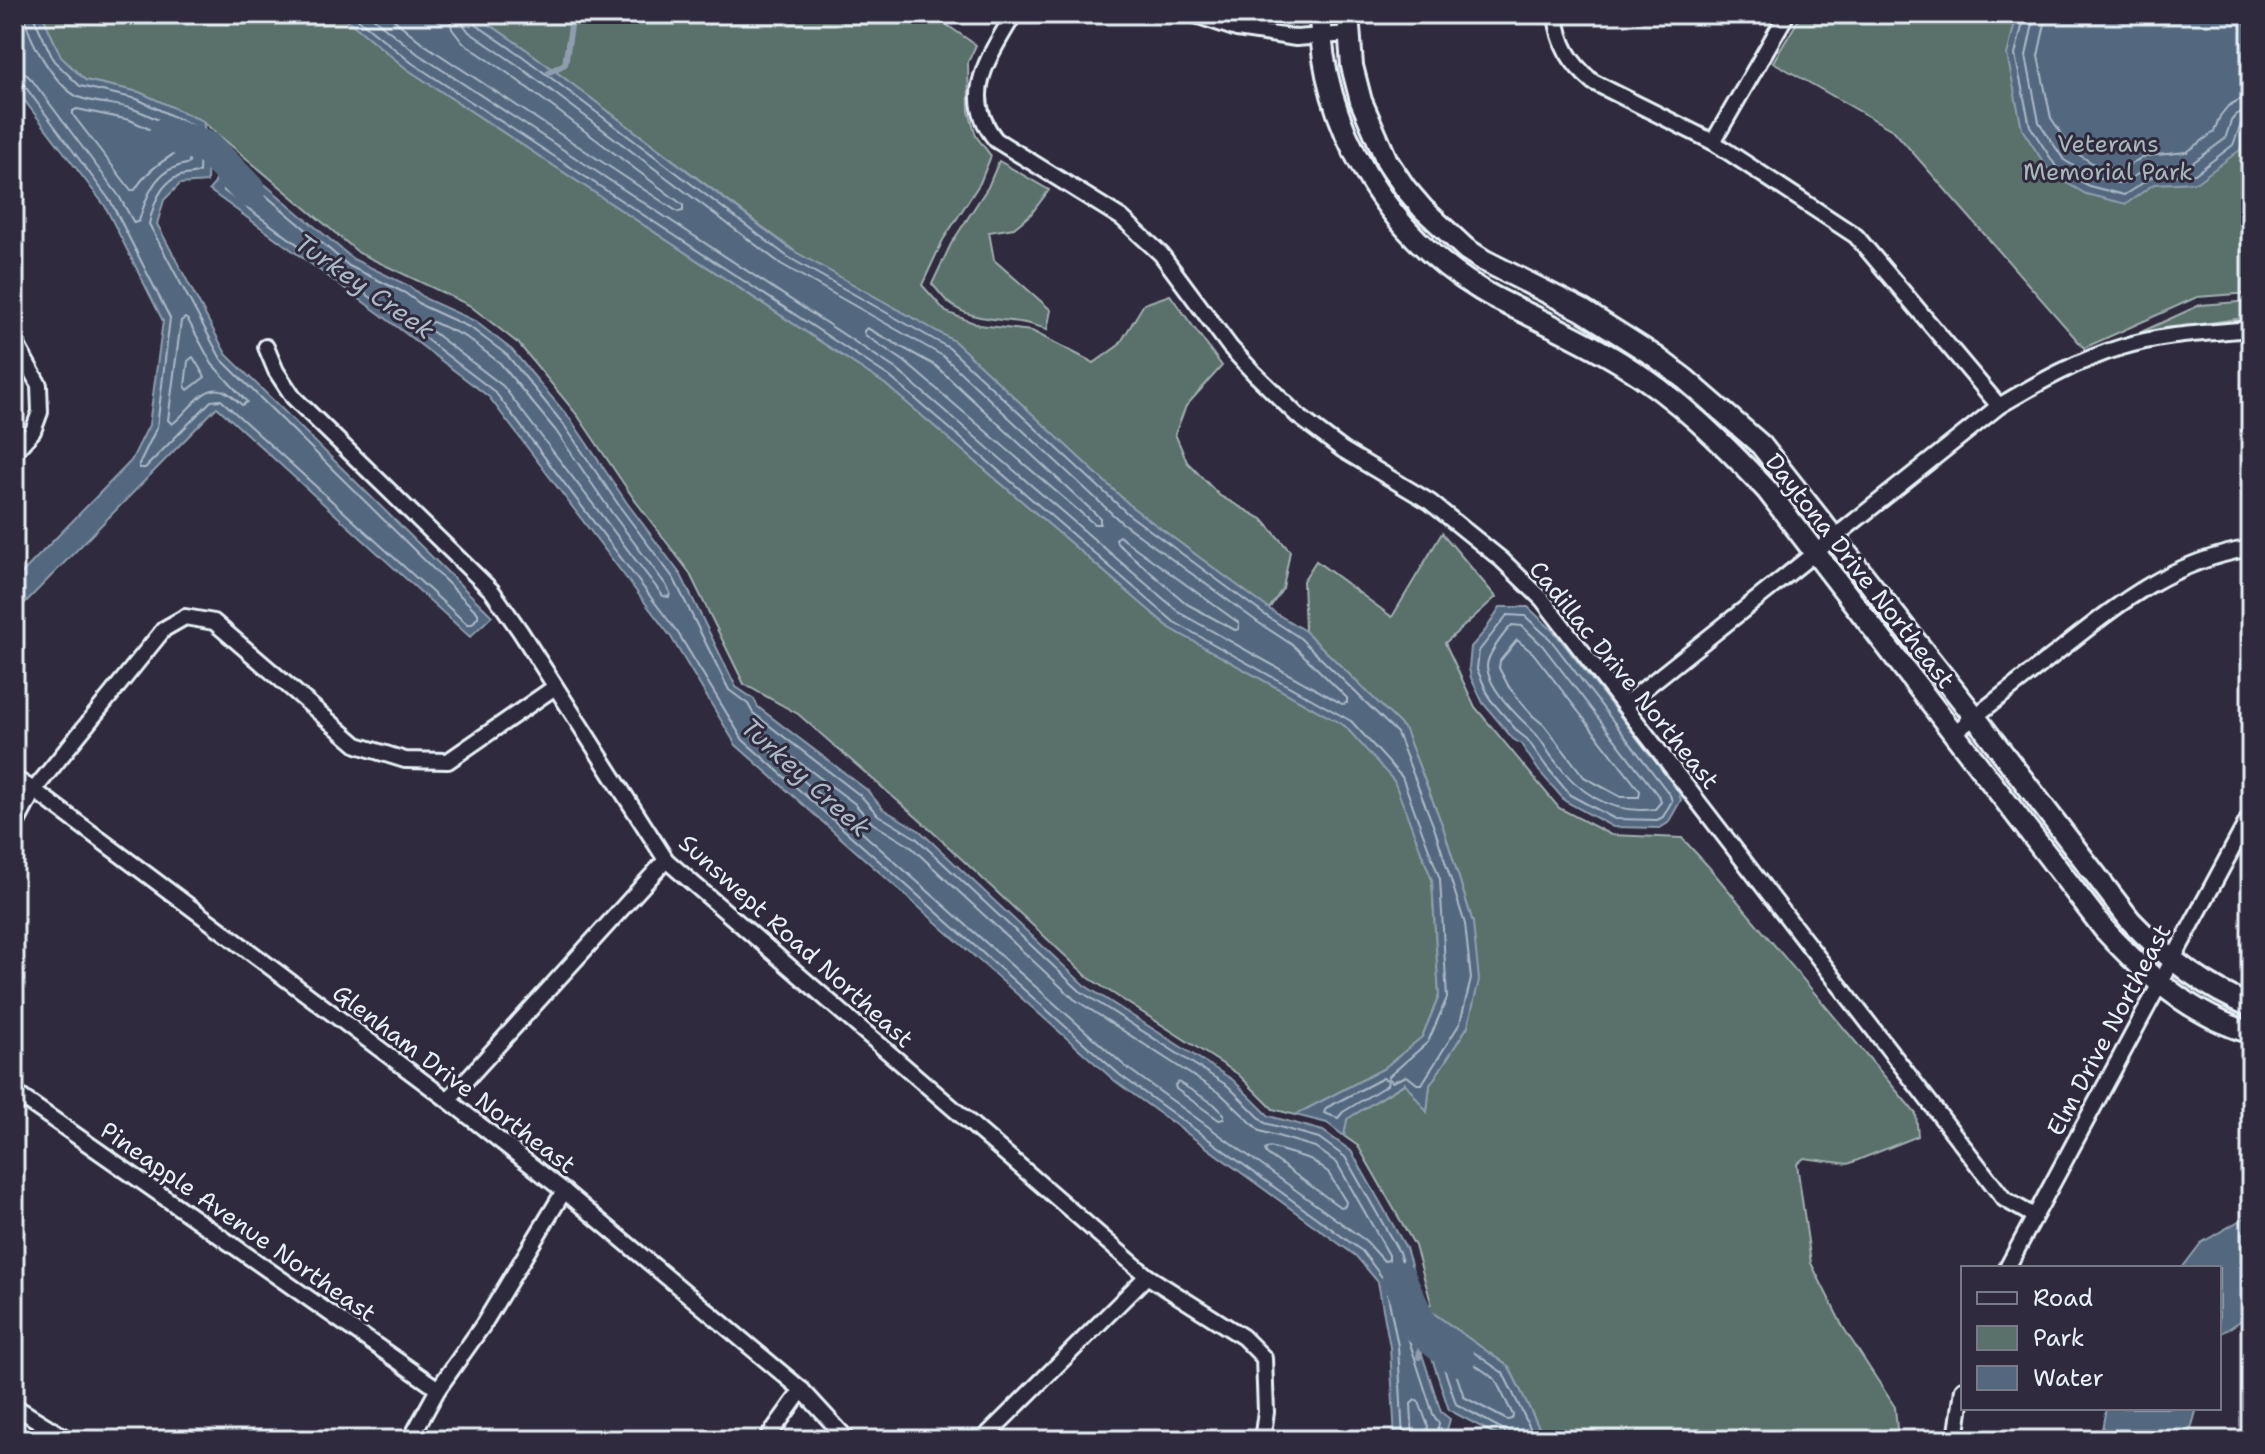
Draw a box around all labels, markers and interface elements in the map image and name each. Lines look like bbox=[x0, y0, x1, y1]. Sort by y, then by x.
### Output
park label: Veterans Memorial Park bbox=[2023, 128, 2193, 188]
water label: Turkey Creek bbox=[288, 225, 442, 347]
street label: Daytona Drive Northeast bbox=[1758, 447, 1962, 695]
street label: Cadillac Drive Northeast bbox=[1522, 554, 1726, 796]
water label: Turkey Creek bbox=[734, 709, 878, 845]
street label: Sunswept Road Northeast bbox=[672, 827, 920, 1055]
street label: Elm Drive Northeast bbox=[2040, 918, 2178, 1142]
street label: Glenham Drive Northeast bbox=[326, 977, 582, 1181]
street label: Pineapple Avenue Northeast bbox=[94, 1114, 382, 1330]
legend bbox=[1961, 1266, 2221, 1410]
text: Road bbox=[2033, 1282, 2093, 1314]
text: Park bbox=[2033, 1322, 2085, 1354]
text: Water bbox=[2033, 1362, 2104, 1394]

